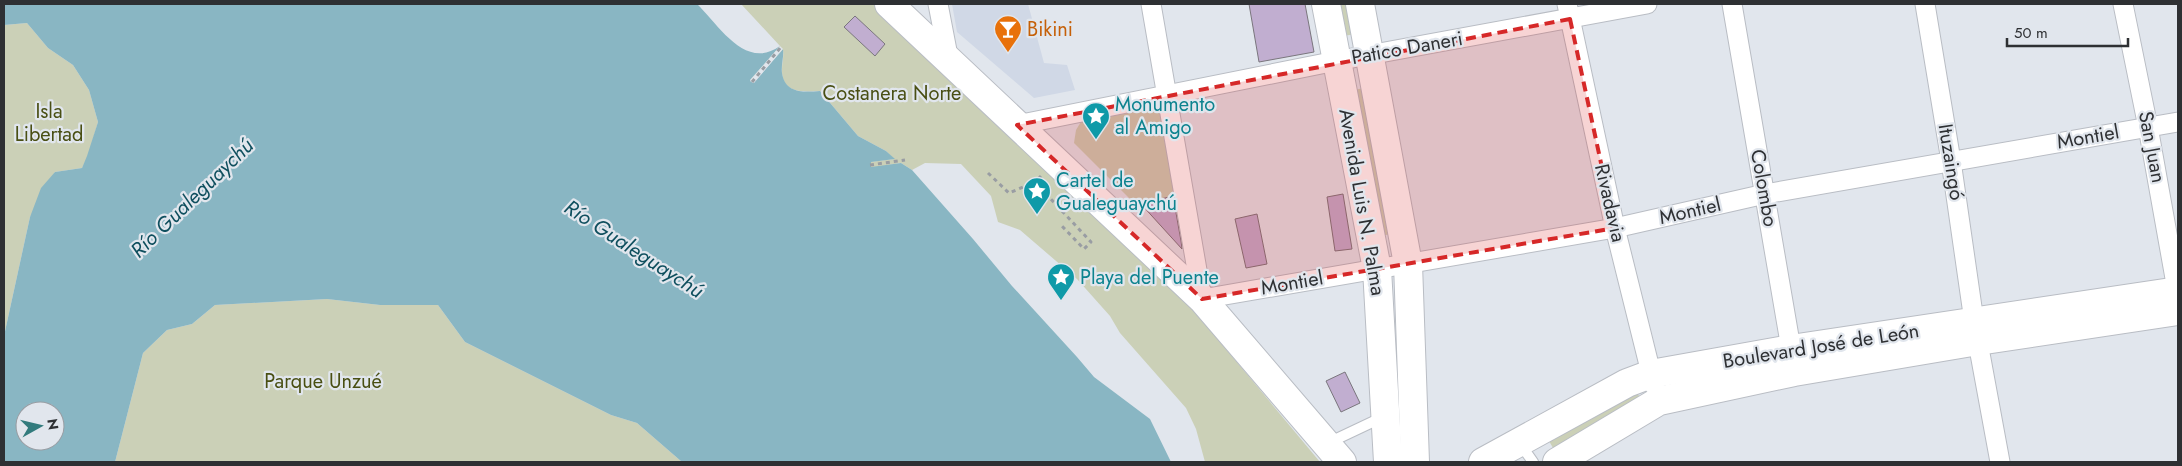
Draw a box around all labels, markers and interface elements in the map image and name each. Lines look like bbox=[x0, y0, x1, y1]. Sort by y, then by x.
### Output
bar icon: Bikini bbox=[993, 14, 1023, 53]
place label: Bikini bbox=[1027, 15, 1073, 44]
scale bar bbox=[2007, 15, 2128, 47]
text: 50 m bbox=[2014, 22, 2048, 44]
street label: Patico Daneri bbox=[1349, 24, 1465, 72]
park label: Costanera Norte bbox=[823, 79, 961, 108]
place label: Monumento al Amigo bbox=[1115, 90, 1215, 142]
park label: Isla Libertad bbox=[15, 97, 83, 149]
place icon: Monumento al Amigo bbox=[1081, 101, 1111, 140]
street label: Avenida Luis N. Palma bbox=[1331, 106, 1393, 298]
street label: San Juan bbox=[2131, 109, 2173, 185]
street label: Montiel bbox=[2055, 117, 2121, 157]
street label: Ituzaingó bbox=[1931, 122, 1971, 202]
water label: Río Gualeguaychú bbox=[124, 131, 261, 265]
street label: Colombo bbox=[1743, 147, 1785, 229]
street label: Rivadavia bbox=[1587, 161, 1633, 245]
place label: Cartel de Gualeguaychú bbox=[1056, 166, 1177, 218]
place icon: Cartel de Gualeguaychú bbox=[1022, 176, 1052, 215]
street label: Montiel bbox=[1656, 190, 1724, 232]
water label: Río Gualeguaychú bbox=[558, 193, 710, 306]
place icon: Playa del Puente bbox=[1046, 262, 1076, 301]
place label: Playa del Puente bbox=[1080, 263, 1219, 292]
street label: Montiel bbox=[1259, 263, 1325, 303]
street label: Boulevard José de León bbox=[1721, 316, 1921, 376]
park label: Parque Unzué bbox=[264, 367, 382, 396]
north arrow bbox=[15, 401, 65, 451]
text: N bbox=[42, 417, 64, 431]

